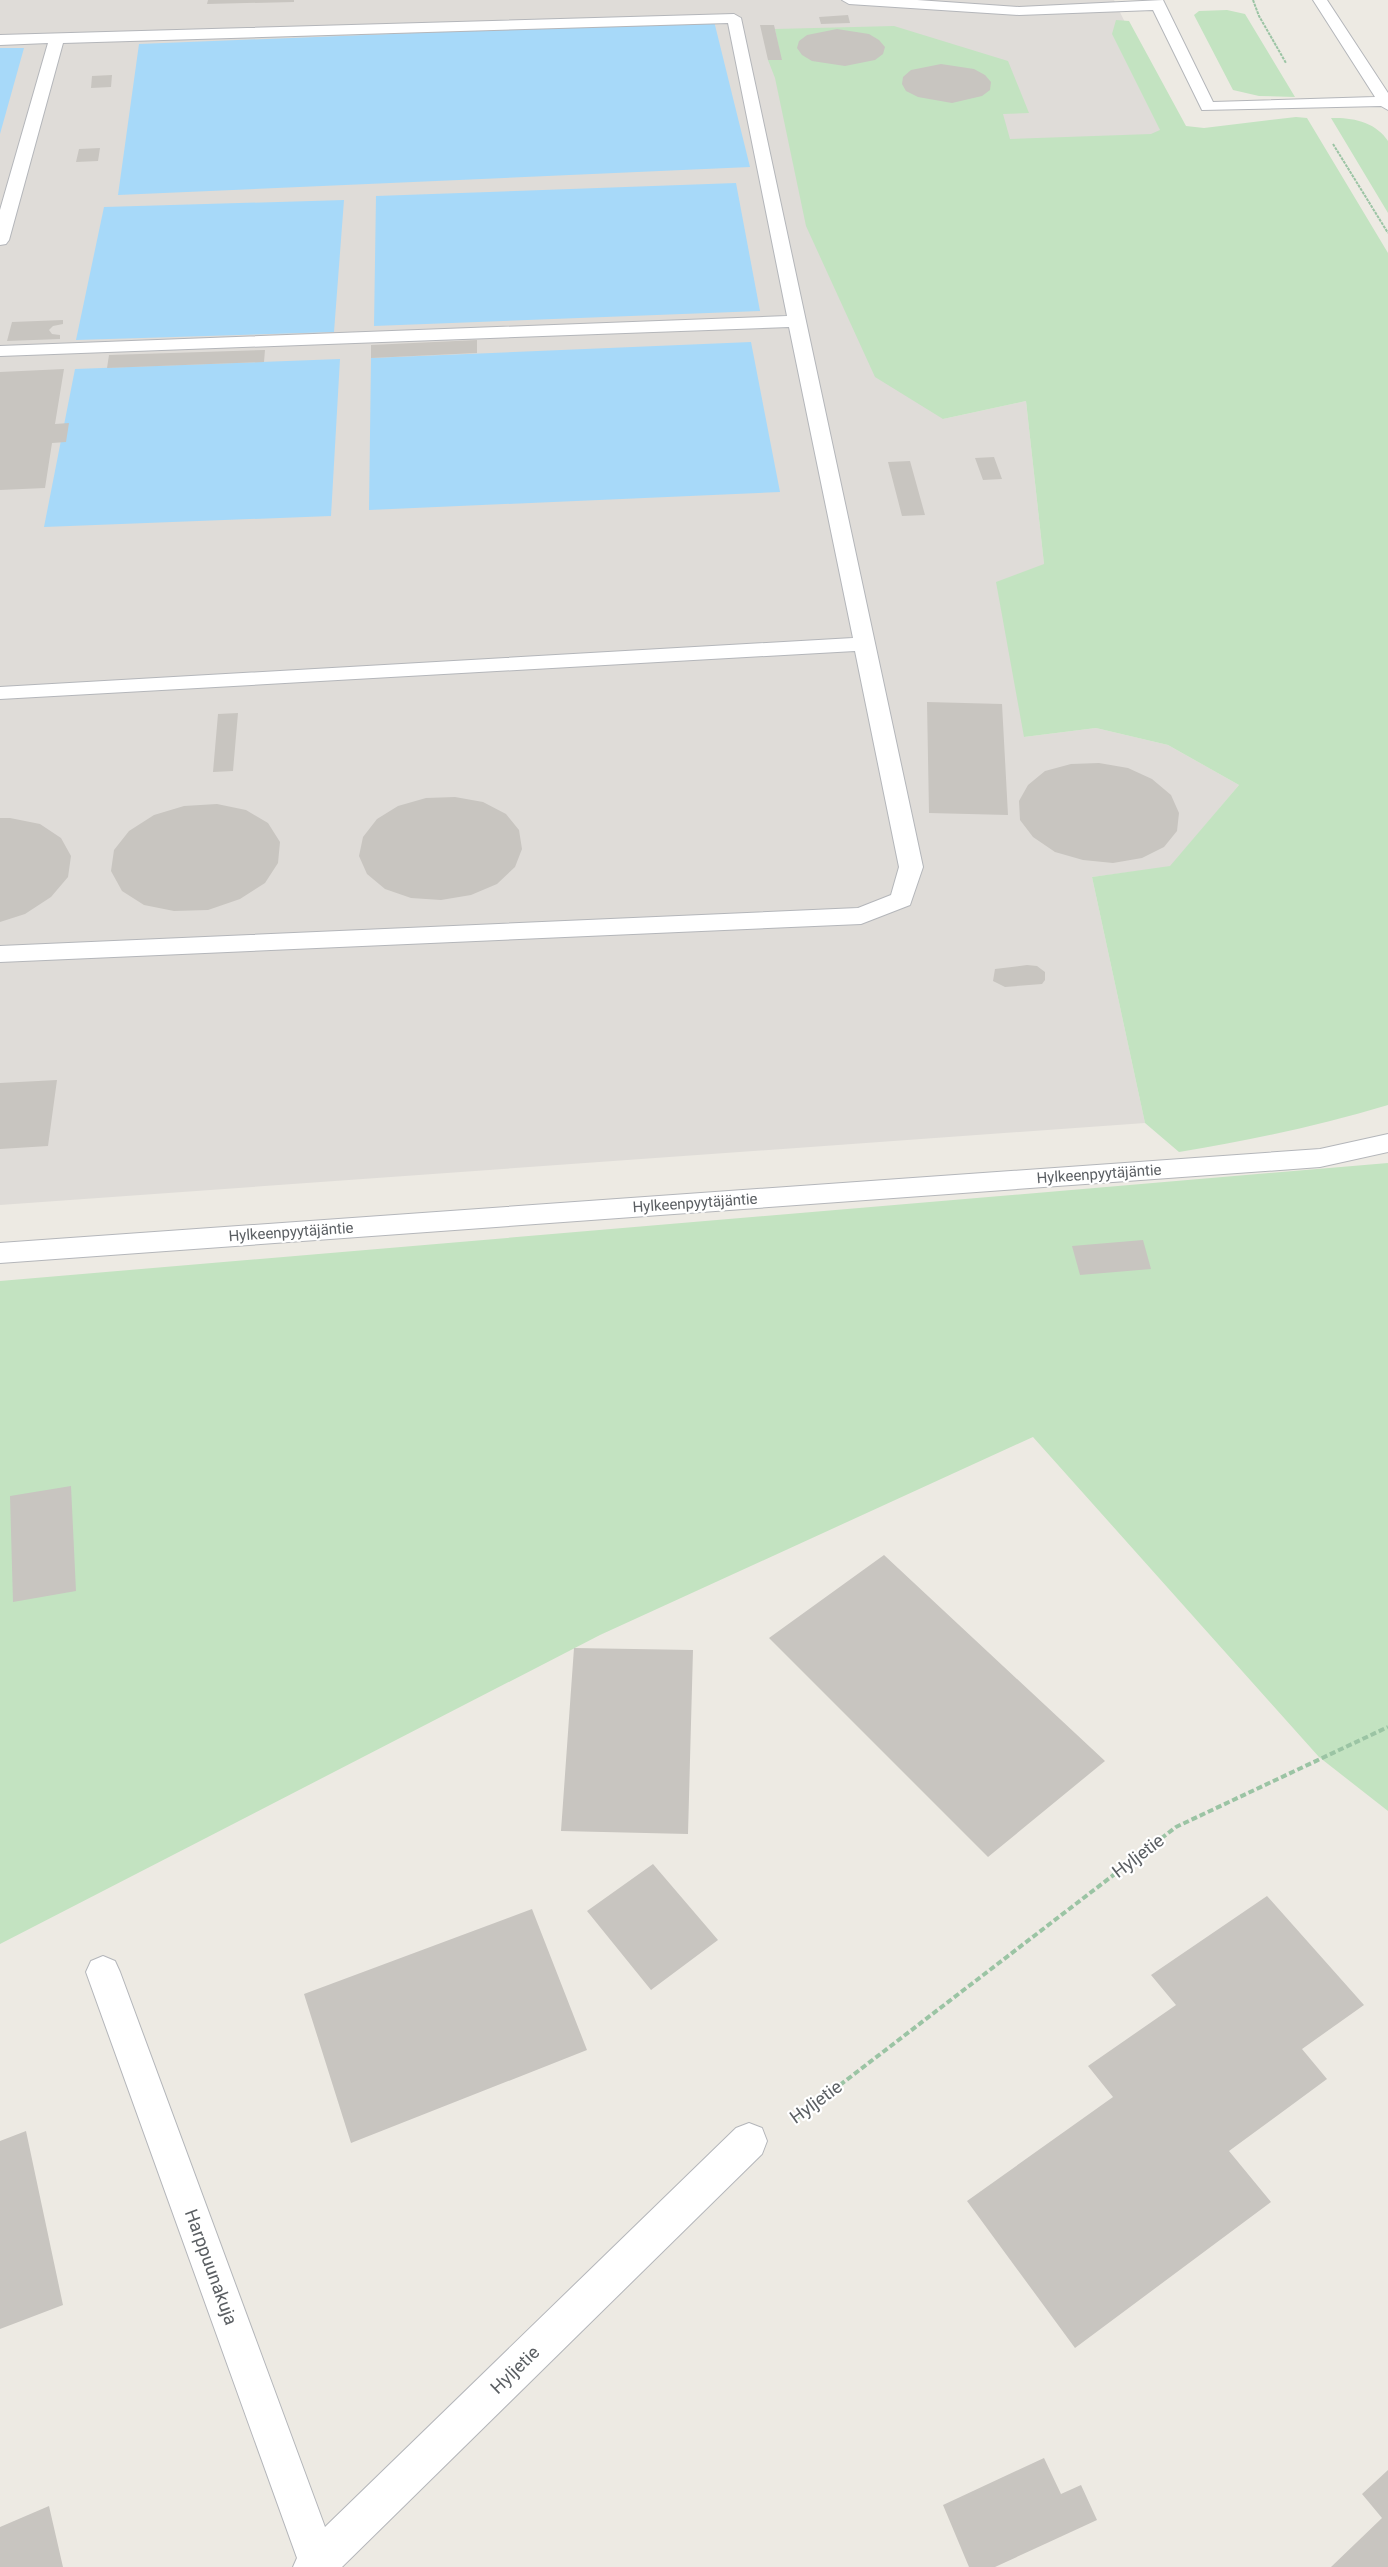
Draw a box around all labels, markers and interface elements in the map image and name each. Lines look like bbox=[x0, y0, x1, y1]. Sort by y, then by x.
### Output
street label: Hylkeenpyytäjäntie bbox=[1036, 1161, 1162, 1187]
street label: Hylkeenpyytäjäntie bbox=[632, 1190, 758, 1216]
street label: Hylkeenpyytäjäntie bbox=[228, 1219, 354, 1245]
street label: Hyljetie bbox=[1108, 1829, 1168, 1882]
street label: Hyljetie bbox=[786, 2076, 846, 2128]
street label: Harppuunakuja bbox=[181, 2206, 242, 2328]
street label: Hyljetie bbox=[486, 2341, 543, 2398]

